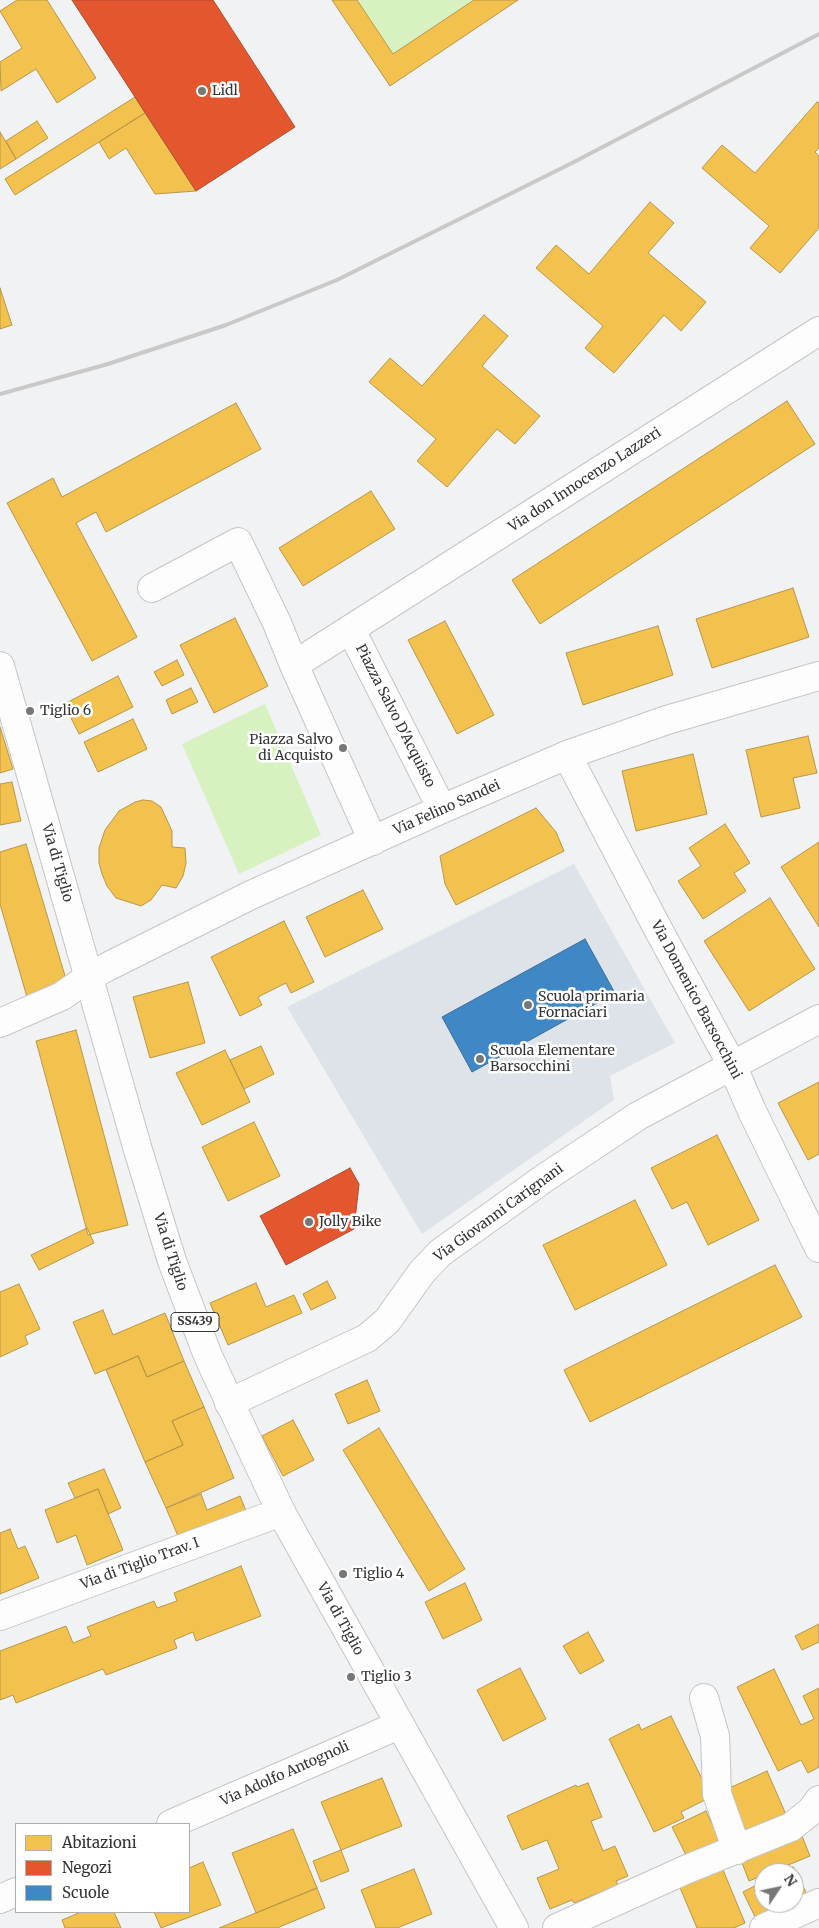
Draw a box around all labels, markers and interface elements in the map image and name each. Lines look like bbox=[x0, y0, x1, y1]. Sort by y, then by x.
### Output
place label: Lidl bbox=[212, 83, 238, 99]
marker: Lidl bbox=[196, 85, 208, 97]
street label: Via don Innocenzo Lazzeri bbox=[506, 424, 664, 536]
street label: Piazza Salvo D'Acquisto bbox=[352, 642, 438, 790]
place label: Tiglio 6 bbox=[40, 703, 91, 719]
marker: Tiglio 6 bbox=[24, 705, 36, 717]
place label: Piazza Salvo di Acquisto bbox=[249, 732, 333, 764]
marker: Piazza Salvo di Acquisto bbox=[337, 742, 349, 754]
street label: Via Felino Sandei bbox=[391, 777, 503, 839]
street label: Via di Tiglio bbox=[38, 822, 76, 904]
street label: Via Domenico Barsocchini bbox=[647, 918, 745, 1082]
place label: Scuola primaria Fornaciari bbox=[538, 989, 645, 1022]
marker: Scuola primaria Fornaciari bbox=[522, 999, 534, 1011]
place label: Scuola Elementare Barsocchini bbox=[490, 1043, 615, 1076]
marker: Scuola Elementare Barsocchini bbox=[474, 1053, 486, 1065]
street label: Via Giovanni Carignani bbox=[431, 1160, 567, 1266]
street label: Via di Tiglio bbox=[150, 1211, 190, 1293]
place label: Jolly Bike bbox=[319, 1214, 381, 1230]
marker: Jolly Bike bbox=[303, 1216, 315, 1228]
road number: SS439 bbox=[171, 1312, 219, 1331]
street label: Via di Tiglio Trav. I bbox=[78, 1535, 202, 1593]
place label: Tiglio 4 bbox=[353, 1566, 404, 1582]
marker: Tiglio 4 bbox=[337, 1568, 349, 1580]
street label: Via di Tiglio bbox=[313, 1580, 367, 1658]
place label: Tiglio 3 bbox=[361, 1669, 412, 1685]
marker: Tiglio 3 bbox=[345, 1671, 357, 1683]
street label: Via Adolfo Antognoli bbox=[218, 1738, 352, 1810]
legend bbox=[15, 1823, 190, 1913]
text: Abitazioni bbox=[62, 1833, 137, 1852]
text: Negozi bbox=[62, 1858, 112, 1877]
north arrow bbox=[754, 1863, 804, 1913]
text: N bbox=[780, 1871, 801, 1890]
text: Scuole bbox=[62, 1883, 109, 1902]

